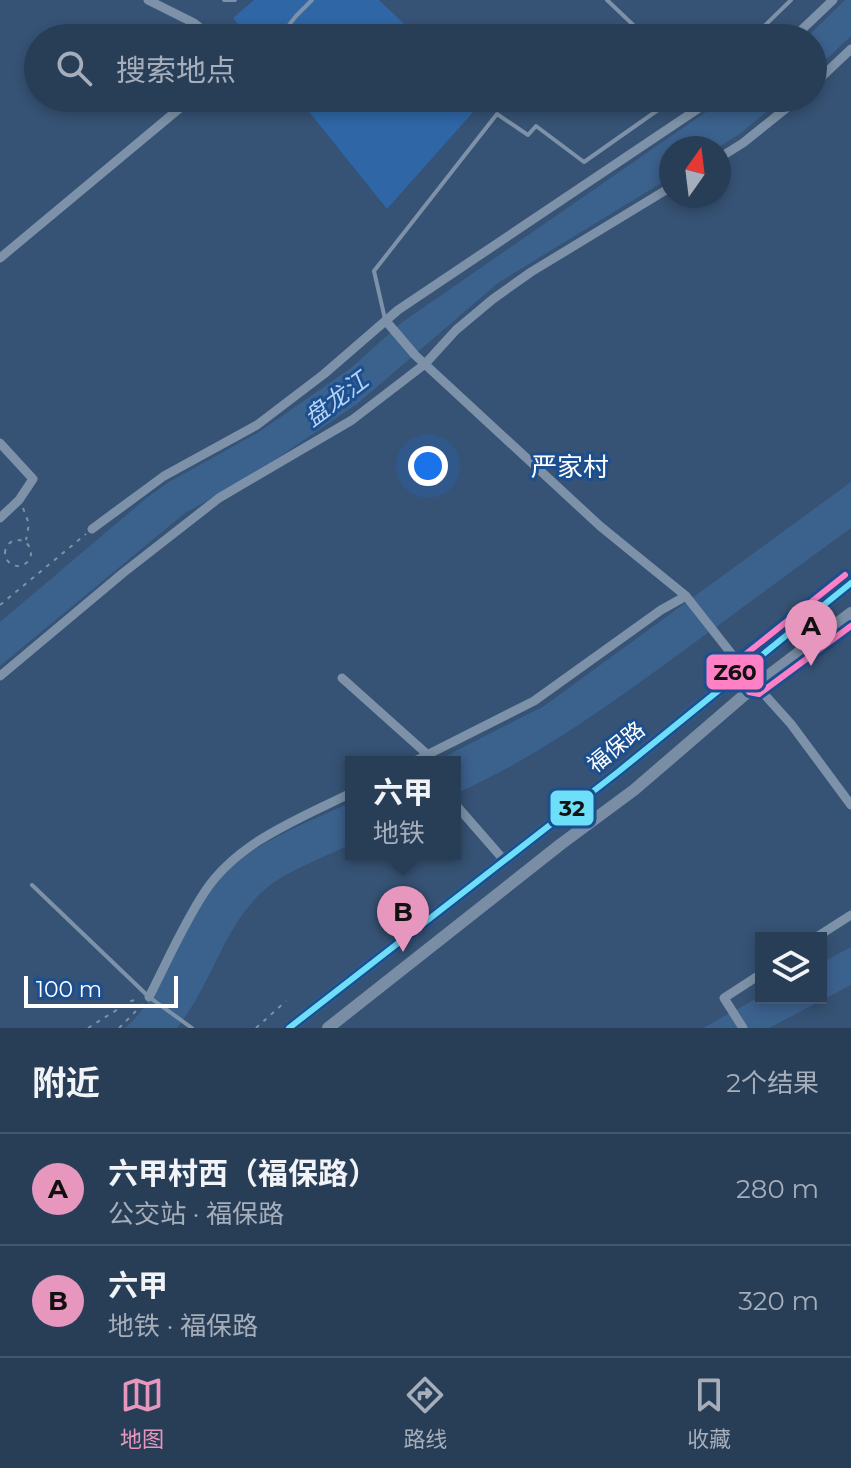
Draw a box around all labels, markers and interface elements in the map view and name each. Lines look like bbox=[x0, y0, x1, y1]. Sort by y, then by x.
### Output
search box bbox=[24, 24, 827, 112]
icon: search bbox=[52, 46, 96, 90]
text: 搜索地点 bbox=[116, 52, 236, 89]
north arrow bbox=[659, 136, 731, 208]
water label: 盘龙江 bbox=[299, 364, 376, 432]
your location bbox=[408, 446, 448, 486]
district label: 严家村 bbox=[531, 451, 609, 483]
pin: A bbox=[785, 600, 837, 666]
line badge: Z60 bbox=[705, 653, 765, 691]
text: Z60 bbox=[713, 659, 757, 686]
street label: 福保路 bbox=[582, 716, 650, 778]
popup bbox=[345, 756, 461, 860]
text: 六甲 bbox=[373, 774, 433, 811]
line badge: 32 bbox=[549, 789, 595, 827]
text: 32 bbox=[558, 795, 585, 822]
text: 地铁 bbox=[373, 817, 425, 849]
pin: B bbox=[377, 886, 429, 952]
map controls bbox=[755, 932, 827, 1004]
button: layers bbox=[755, 932, 827, 1004]
scale bar bbox=[24, 972, 178, 1008]
text: 100 m bbox=[36, 976, 102, 1003]
text: 附近 bbox=[32, 1062, 100, 1104]
text: 2个结果 bbox=[726, 1067, 819, 1099]
text: 六甲村西（福保路） bbox=[108, 1155, 378, 1192]
text: A bbox=[48, 1173, 68, 1205]
text: 280 m bbox=[736, 1173, 819, 1205]
text: 公交站 · 福保路 bbox=[108, 1198, 284, 1230]
text: 六甲 bbox=[108, 1267, 168, 1304]
text: B bbox=[48, 1285, 68, 1317]
text: 320 m bbox=[738, 1285, 819, 1317]
text: 地铁 · 福保路 bbox=[108, 1310, 258, 1342]
tab: 地图 bbox=[120, 1373, 164, 1453]
tab: 路线 bbox=[403, 1373, 447, 1453]
tab: 收藏 bbox=[687, 1373, 731, 1453]

